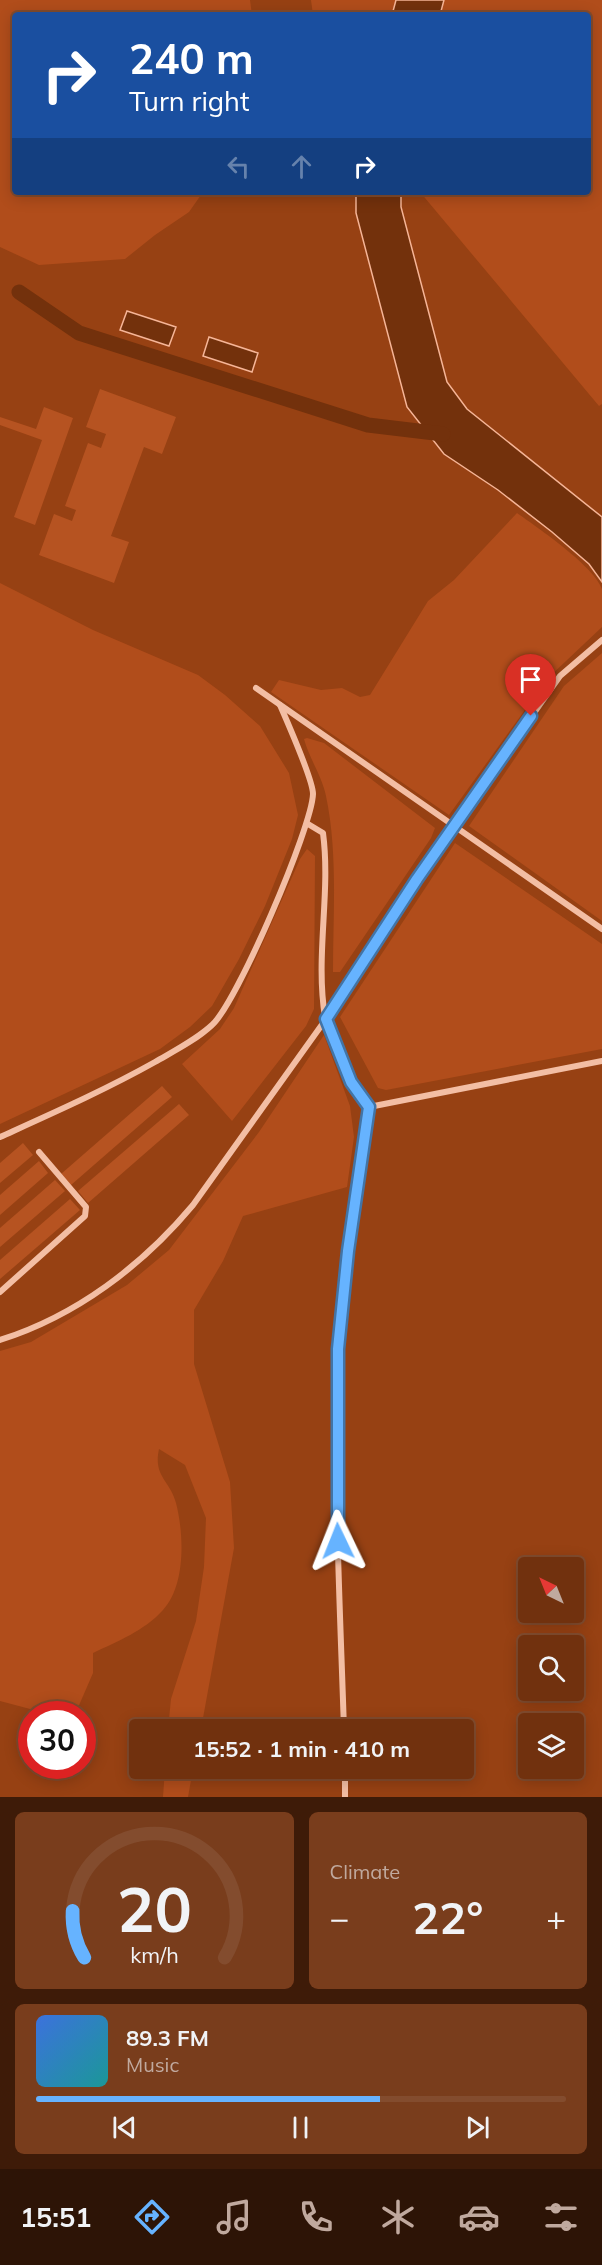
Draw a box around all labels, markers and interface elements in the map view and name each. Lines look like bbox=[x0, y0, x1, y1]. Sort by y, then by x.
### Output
text: 240 m bbox=[129, 32, 254, 85]
icon: right bbox=[30, 36, 108, 114]
text: Turn right bbox=[129, 84, 249, 118]
icon: left bbox=[222, 150, 255, 183]
icon: ahead bbox=[285, 150, 318, 183]
icon: right bbox=[348, 150, 381, 183]
pin bbox=[505, 654, 556, 716]
icon: arrive bbox=[514, 663, 547, 696]
position arrow bbox=[306, 1509, 370, 1573]
north arrow bbox=[518, 1557, 584, 1623]
map controls bbox=[518, 1557, 584, 1779]
button: search bbox=[518, 1635, 584, 1701]
speed limit sign: 30 bbox=[18, 1701, 96, 1779]
button: layers bbox=[518, 1713, 584, 1779]
text: 15:52 · 1 min · 410 m bbox=[193, 1735, 410, 1763]
text: Climate bbox=[330, 1859, 400, 1884]
text: 20 bbox=[117, 1869, 192, 1948]
text: 22° bbox=[412, 1889, 483, 1945]
text: − bbox=[330, 1897, 349, 1938]
text: + bbox=[546, 1897, 566, 1938]
text: km/h bbox=[130, 1941, 178, 1968]
text: 89.3 FM bbox=[126, 2024, 209, 2052]
text: Music bbox=[126, 2052, 179, 2077]
icon: previous bbox=[108, 2111, 141, 2144]
icon: pause bbox=[284, 2111, 317, 2144]
icon: next bbox=[461, 2111, 494, 2144]
icon: directions bbox=[131, 2196, 173, 2238]
icon: music bbox=[213, 2196, 255, 2238]
icon: phone bbox=[295, 2196, 337, 2238]
icon: climate bbox=[377, 2196, 419, 2238]
icon: car bbox=[458, 2196, 500, 2238]
icon: filters bbox=[540, 2196, 582, 2238]
text: 15:51 bbox=[20, 2200, 91, 2234]

